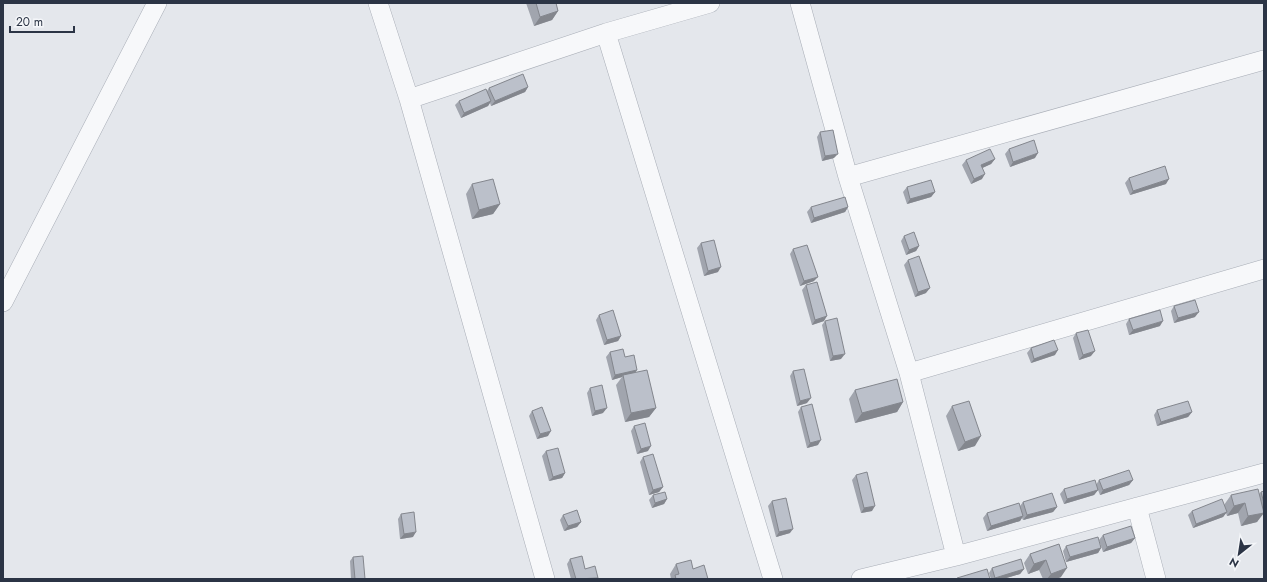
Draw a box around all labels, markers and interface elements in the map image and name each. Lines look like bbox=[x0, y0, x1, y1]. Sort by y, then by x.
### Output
scale bar bbox=[10, 8, 74, 34]
text: 20 m bbox=[16, 13, 43, 31]
north arrow bbox=[1219, 534, 1259, 574]
text: N bbox=[1226, 554, 1242, 572]

